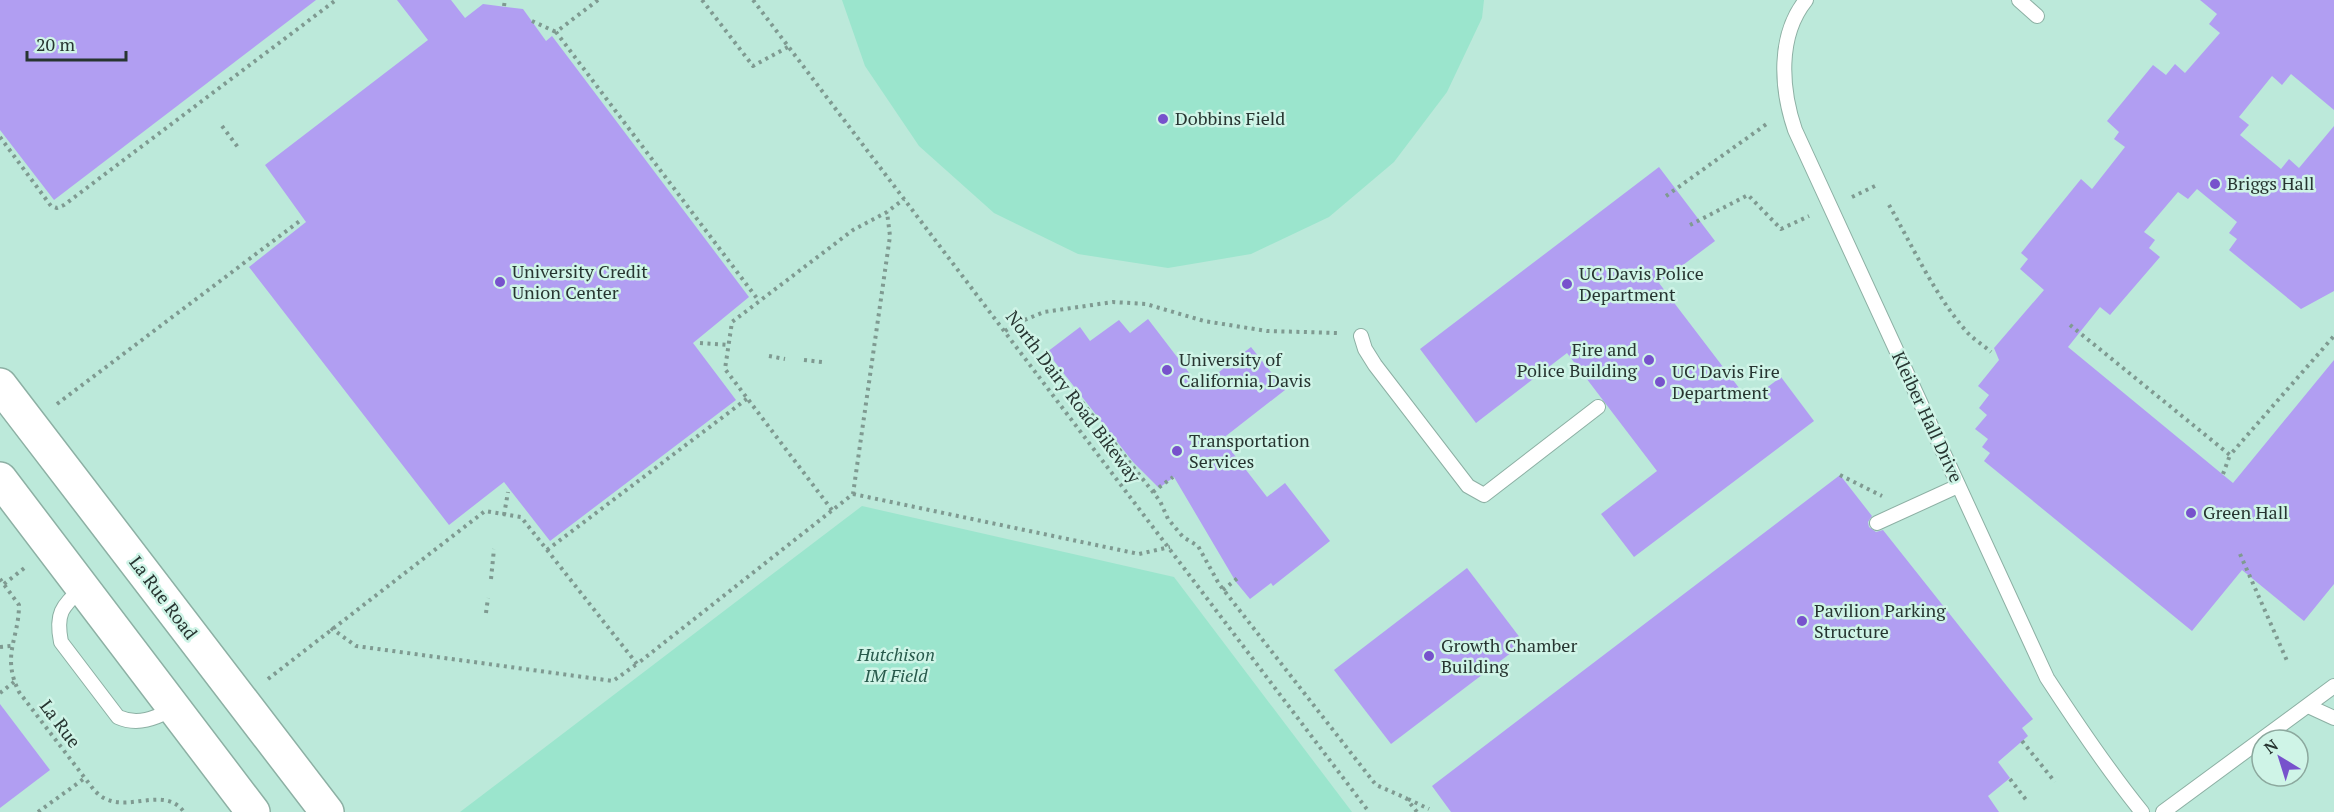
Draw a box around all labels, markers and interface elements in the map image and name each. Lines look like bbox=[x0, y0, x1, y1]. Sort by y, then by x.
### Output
scale bar bbox=[27, 24, 126, 62]
text: 20 m bbox=[36, 32, 76, 56]
place label: Dobbins Field bbox=[1175, 106, 1285, 130]
marker: Dobbins Field bbox=[1156, 112, 1170, 126]
place label: Briggs Hall bbox=[2227, 171, 2315, 195]
marker: Briggs Hall bbox=[2208, 177, 2222, 191]
place label: University Credit Union Center bbox=[512, 259, 648, 304]
place label: UC Davis Police Department bbox=[1579, 261, 1704, 306]
marker: University Credit Union Center bbox=[493, 275, 507, 289]
marker: UC Davis Police Department bbox=[1560, 277, 1574, 291]
street label: North Dairy Road Bikeway bbox=[1001, 305, 1147, 488]
place label: Fire and Police Building bbox=[1517, 337, 1638, 382]
place label: University of California, Davis bbox=[1179, 347, 1311, 392]
street label: Kleiber Hall Drive bbox=[1887, 347, 1969, 486]
marker: Fire and Police Building bbox=[1642, 353, 1656, 367]
place label: UC Davis Fire Department bbox=[1672, 359, 1780, 404]
marker: University of California, Davis bbox=[1160, 363, 1174, 377]
marker: UC Davis Fire Department bbox=[1653, 375, 1667, 389]
place label: Transportation Services bbox=[1189, 428, 1310, 473]
marker: Transportation Services bbox=[1170, 444, 1184, 458]
place label: Green Hall bbox=[2203, 500, 2289, 524]
marker: Green Hall bbox=[2184, 506, 2198, 520]
street label: La Rue Road bbox=[125, 551, 203, 644]
place label: Pavilion Parking Structure bbox=[1814, 598, 1946, 643]
marker: Pavilion Parking Structure bbox=[1795, 614, 1809, 628]
place label: Growth Chamber Building bbox=[1441, 633, 1577, 678]
park label: Hutchison IM Field bbox=[856, 642, 935, 687]
marker: Growth Chamber Building bbox=[1422, 649, 1436, 663]
street label: La Rue bbox=[35, 695, 87, 752]
north arrow bbox=[2250, 728, 2310, 788]
text: N bbox=[2259, 734, 2282, 759]

